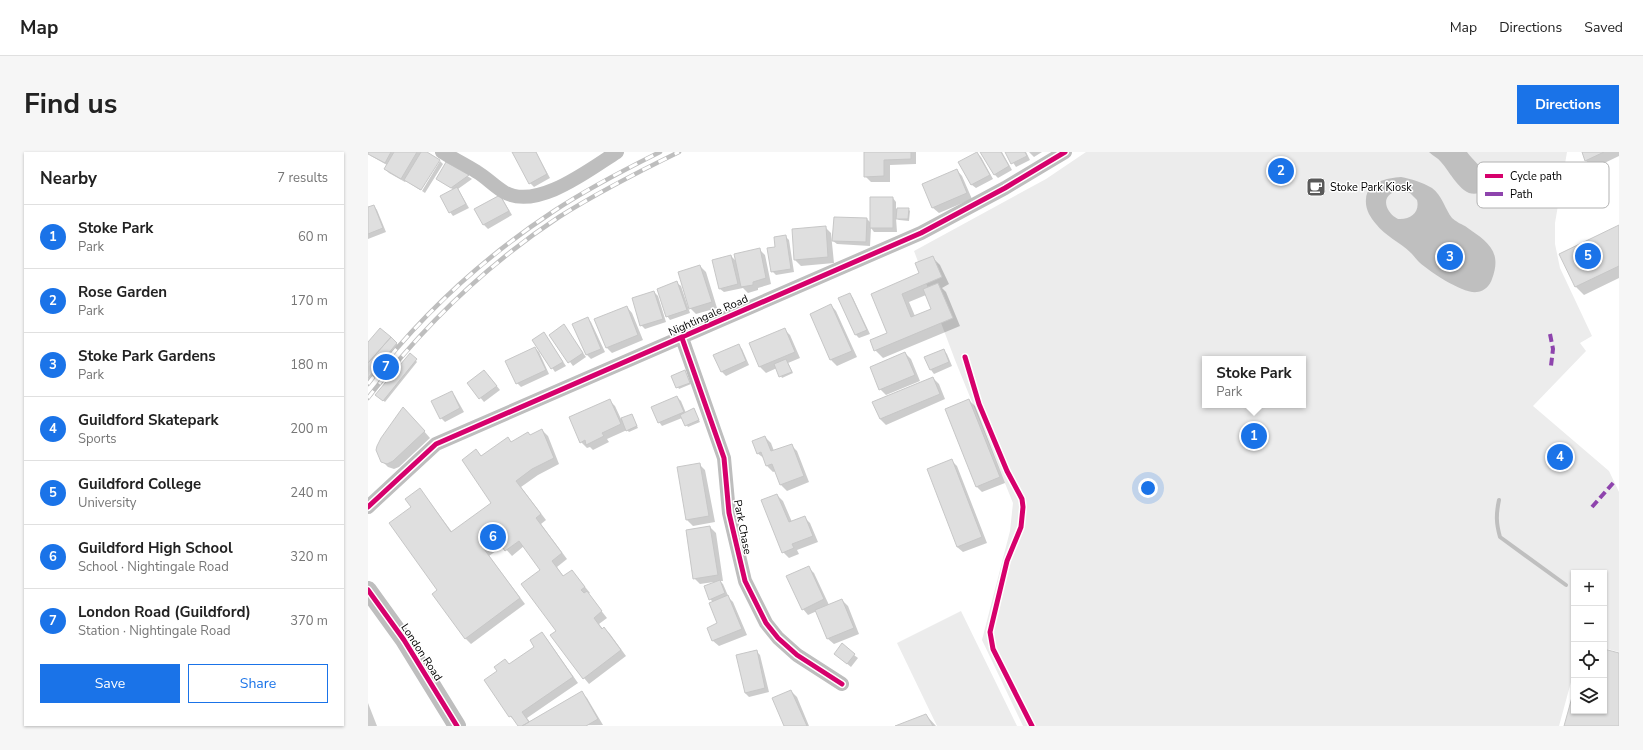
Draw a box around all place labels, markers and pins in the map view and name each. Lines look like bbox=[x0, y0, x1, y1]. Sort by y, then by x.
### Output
pin: 2 bbox=[1268, 156, 1294, 186]
cafe icon: Stoke Park Kiosk bbox=[1305, 176, 1327, 198]
place label: Stoke Park Kiosk bbox=[1330, 180, 1412, 195]
pin: 5 bbox=[1575, 241, 1601, 271]
pin: 3 bbox=[1437, 242, 1463, 272]
pin: 7 bbox=[373, 352, 399, 382]
pin: 1 bbox=[1241, 421, 1267, 451]
pin: 4 bbox=[1547, 442, 1573, 472]
pin: 6 bbox=[480, 522, 506, 552]

